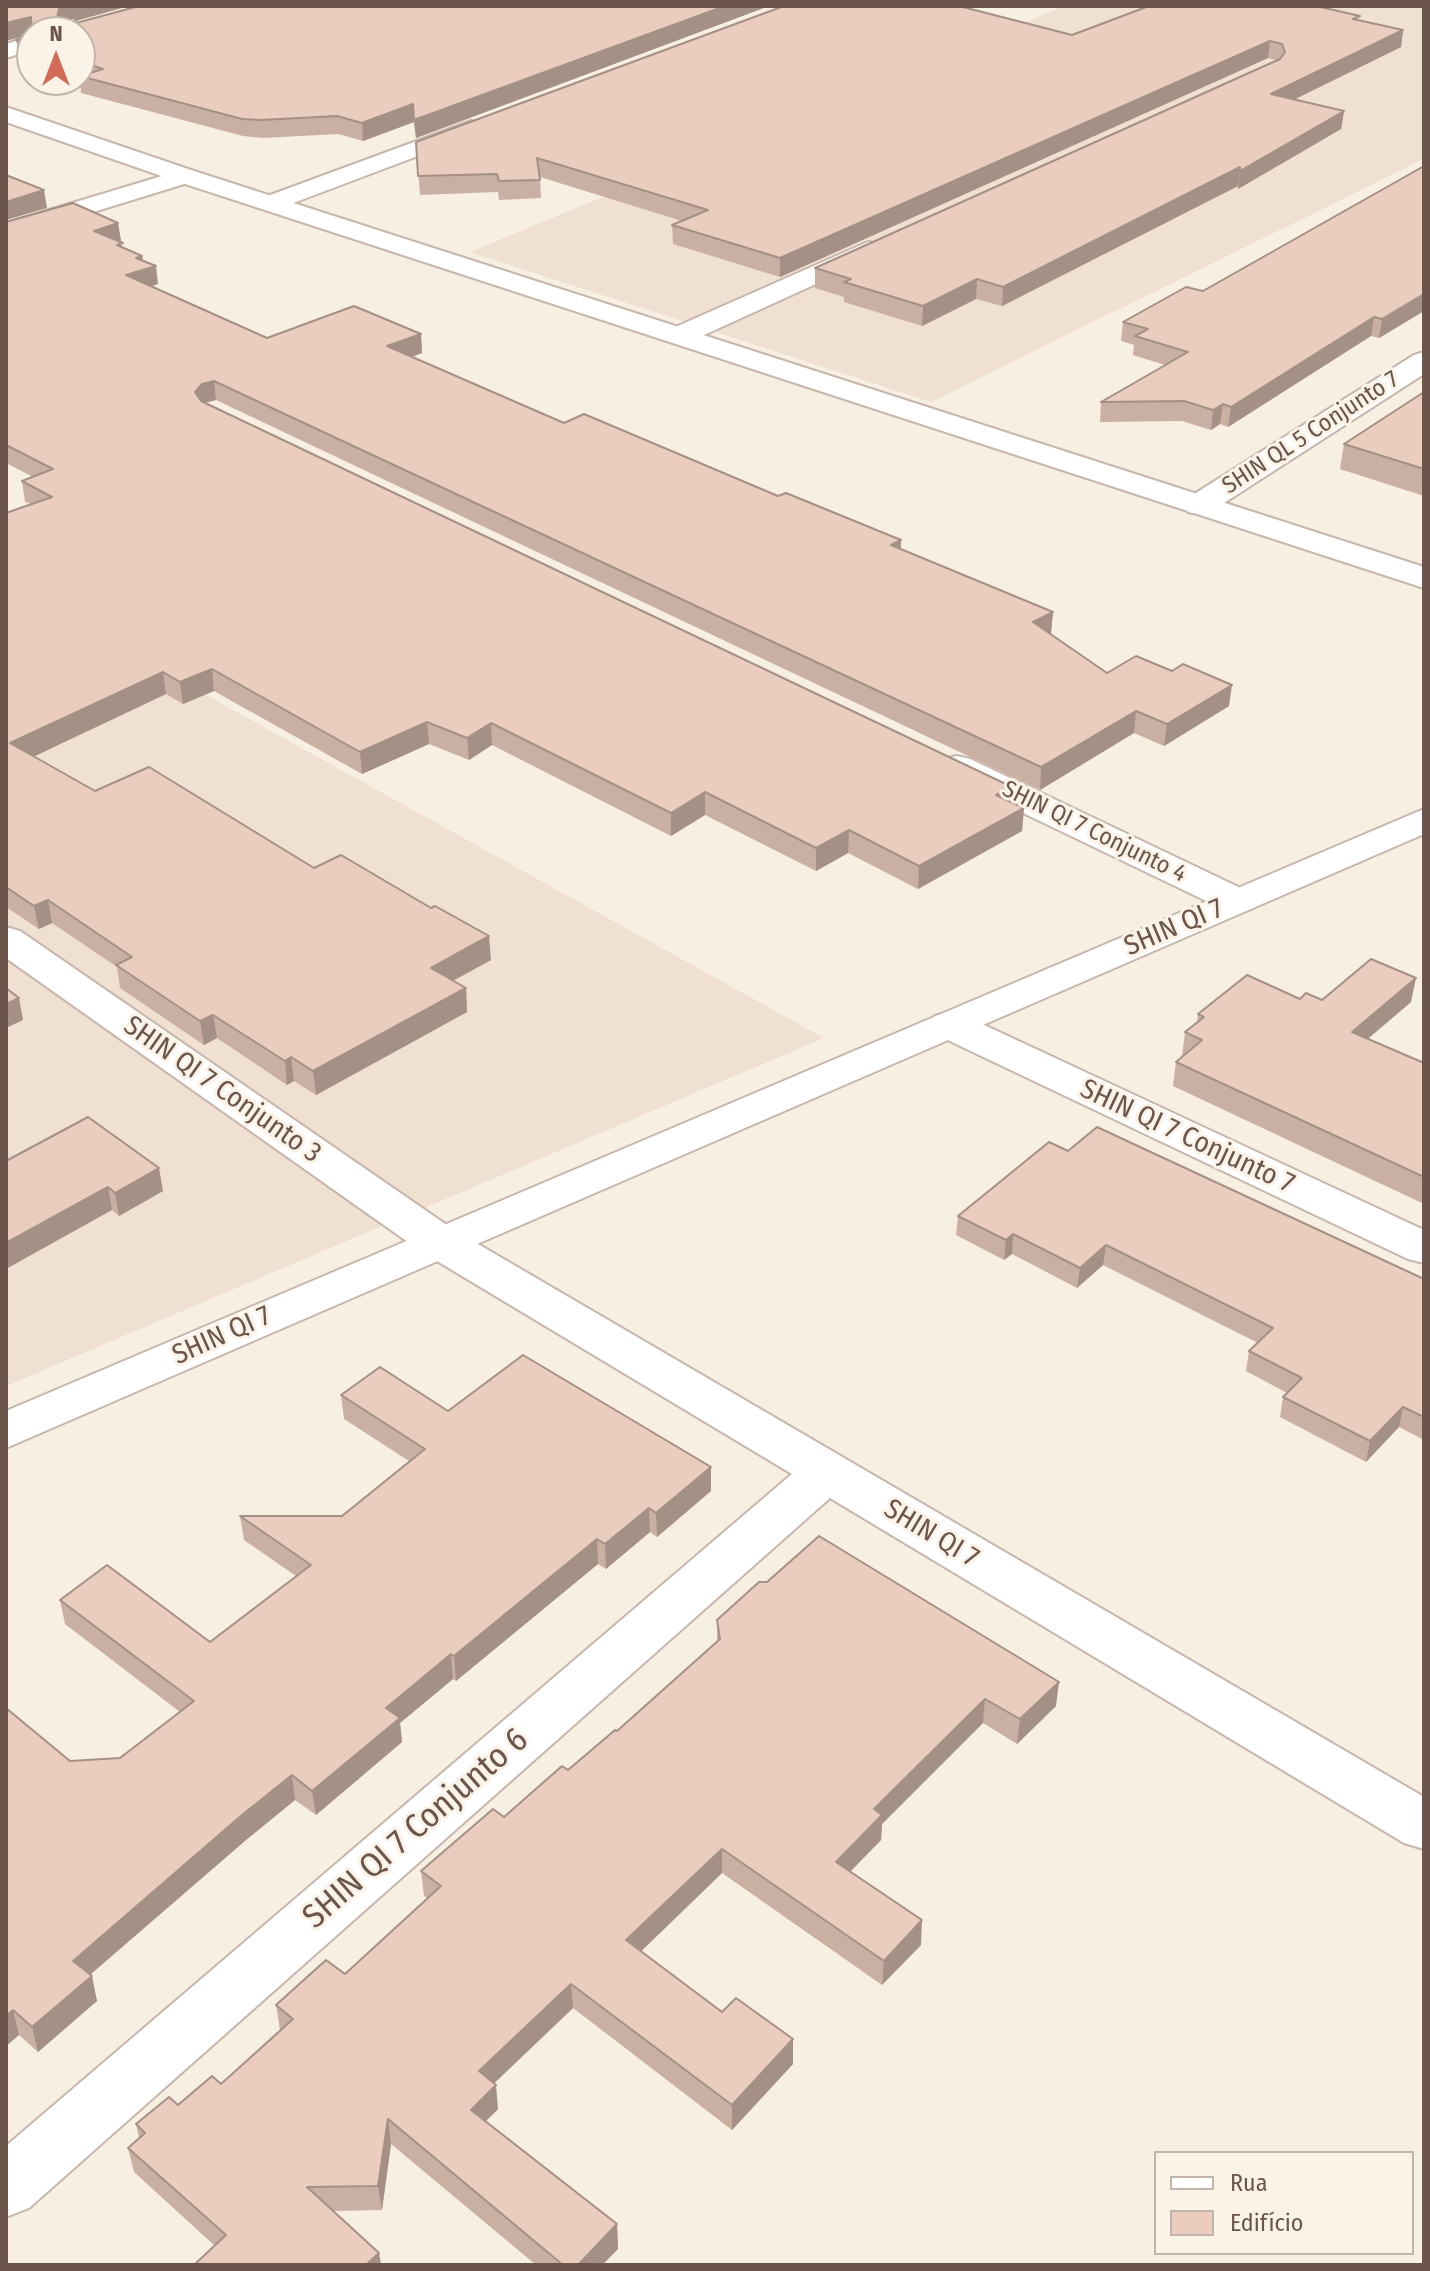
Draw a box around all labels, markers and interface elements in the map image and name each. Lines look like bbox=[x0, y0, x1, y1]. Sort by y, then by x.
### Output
north arrow bbox=[16, 16, 96, 96]
text: N bbox=[49, 20, 63, 47]
street label: SHIN QL 5 Conjunto 7 bbox=[1217, 365, 1405, 501]
street label: SHIN QI 7 Conjunto 4 bbox=[997, 775, 1191, 889]
street label: SHIN QI 7 bbox=[1119, 892, 1229, 964]
street label: SHIN QI 7 Conjunto 3 bbox=[117, 1009, 327, 1171]
street label: SHIN QI 7 Conjunto 7 bbox=[1075, 1073, 1299, 1201]
street label: SHIN QI 7 bbox=[167, 1299, 277, 1373]
street label: SHIN QI 7 bbox=[878, 1493, 984, 1575]
street label: SHIN QI 7 Conjunto 6 bbox=[295, 1720, 537, 1938]
legend bbox=[1154, 2151, 1414, 2255]
text: Rua bbox=[1230, 2169, 1267, 2197]
text: Edifício bbox=[1230, 2209, 1303, 2237]

